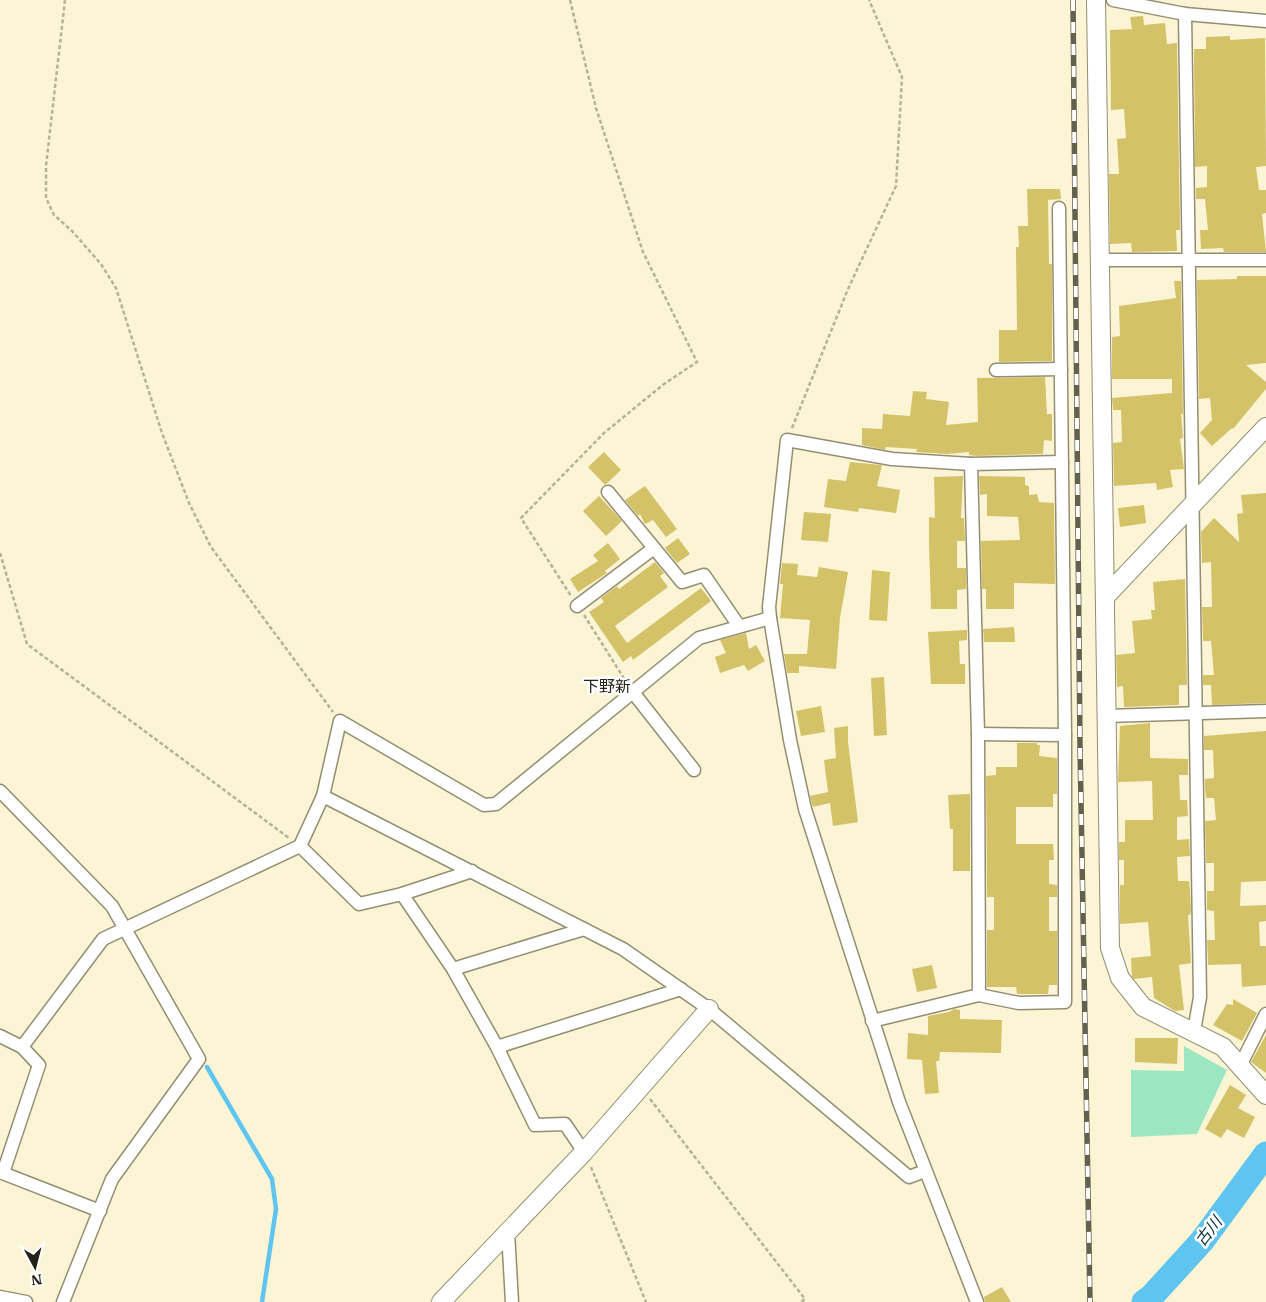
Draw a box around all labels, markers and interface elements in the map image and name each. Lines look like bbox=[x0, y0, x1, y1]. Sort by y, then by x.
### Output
district label: 下野新 bbox=[583, 676, 631, 696]
water label: 古川 bbox=[1190, 1211, 1227, 1250]
north arrow bbox=[10, 1242, 60, 1292]
text: N bbox=[30, 1270, 43, 1290]

